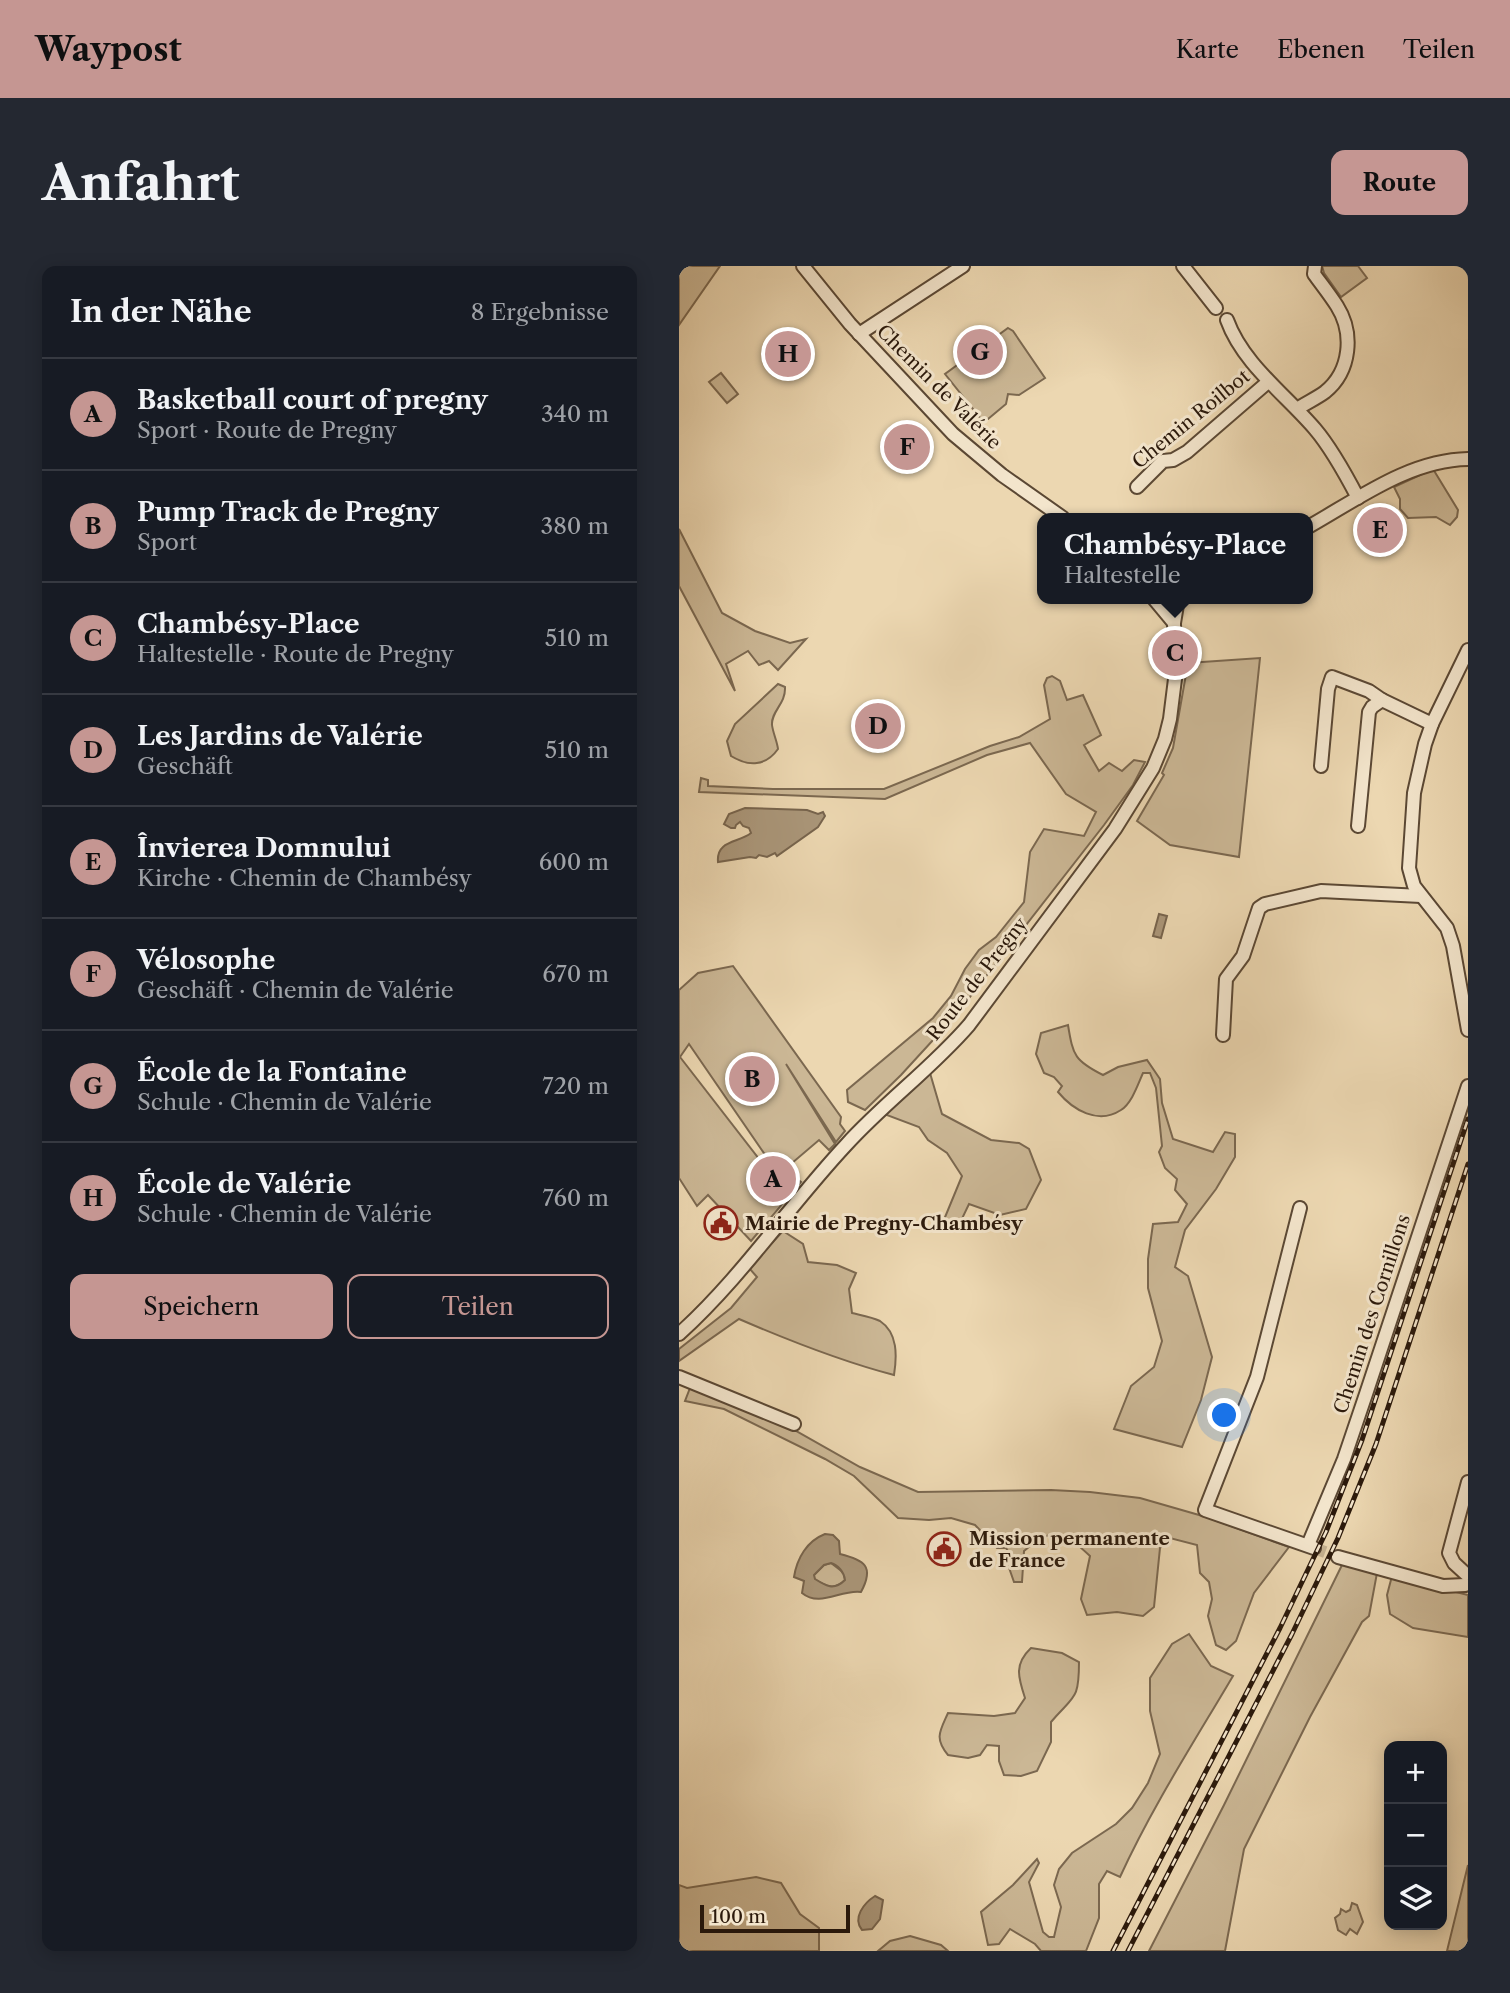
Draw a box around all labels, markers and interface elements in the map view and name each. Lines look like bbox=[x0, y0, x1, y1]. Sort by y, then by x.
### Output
text: Waypost bbox=[35, 29, 182, 70]
text: Karte bbox=[1176, 35, 1239, 64]
text: Ebenen bbox=[1277, 35, 1365, 64]
text: Teilen bbox=[1403, 35, 1475, 64]
button: Route bbox=[1331, 150, 1468, 215]
text: Anfahrt bbox=[42, 152, 240, 213]
text: In der Nähe bbox=[70, 293, 252, 330]
text: 8 Ergebnisse bbox=[471, 298, 609, 326]
street label: Chemin de Valérie bbox=[872, 320, 1006, 454]
pin: G bbox=[957, 326, 1003, 378]
pin: H bbox=[765, 328, 811, 380]
street label: Chemin Roilbot bbox=[1128, 364, 1255, 473]
text: Basketball court of pregny bbox=[137, 384, 488, 416]
text: A bbox=[84, 400, 102, 428]
text: 340 m bbox=[541, 400, 609, 428]
text: Sport · Route de Pregny bbox=[137, 416, 397, 444]
pin: F bbox=[884, 421, 930, 473]
text: Pump Track de Pregny bbox=[137, 496, 438, 528]
pin: E bbox=[1357, 504, 1403, 556]
text: B bbox=[84, 512, 102, 540]
text: 380 m bbox=[541, 512, 609, 540]
popup bbox=[1037, 513, 1313, 604]
text: Sport bbox=[137, 528, 197, 556]
text: Chambésy-Place bbox=[1064, 529, 1286, 561]
text: Haltestelle bbox=[1064, 561, 1181, 589]
text: Chambésy-Place bbox=[137, 608, 360, 640]
text: C bbox=[84, 624, 102, 652]
text: 510 m bbox=[545, 624, 609, 652]
pin: C bbox=[1152, 627, 1198, 679]
text: Haltestelle · Route de Pregny bbox=[137, 640, 454, 668]
pin: D bbox=[855, 700, 901, 752]
text: Les Jardins de Valérie bbox=[137, 720, 423, 752]
text: D bbox=[83, 736, 103, 764]
text: 510 m bbox=[545, 736, 609, 764]
text: Geschäft bbox=[137, 752, 233, 780]
text: Învierea Domnului bbox=[137, 832, 391, 864]
text: E bbox=[85, 848, 101, 876]
text: 600 m bbox=[539, 848, 609, 876]
text: Kirche · Chemin de Chambésy bbox=[137, 864, 471, 892]
street label: Route de Pregny bbox=[922, 913, 1032, 1045]
text: Vélosophe bbox=[137, 944, 275, 976]
text: F bbox=[85, 960, 101, 988]
text: 670 m bbox=[542, 960, 609, 988]
text: Geschäft · Chemin de Valérie bbox=[137, 976, 454, 1004]
pin: B bbox=[729, 1053, 775, 1105]
text: École de la Fontaine bbox=[137, 1056, 407, 1088]
text: G bbox=[83, 1072, 103, 1100]
text: 720 m bbox=[542, 1072, 609, 1100]
text: Schule · Chemin de Valérie bbox=[137, 1088, 432, 1116]
pin: A bbox=[750, 1153, 796, 1205]
text: École de Valérie bbox=[137, 1168, 351, 1200]
text: H bbox=[83, 1184, 104, 1212]
text: 760 m bbox=[543, 1184, 609, 1212]
text: Schule · Chemin de Valérie bbox=[137, 1200, 432, 1228]
public building icon: Mairie de Pregny-Chambésy bbox=[702, 1204, 740, 1242]
street label: Chemin des Cornillons bbox=[1329, 1211, 1415, 1417]
place label: Mairie de Pregny-Chambésy bbox=[745, 1212, 1024, 1235]
button: Speichern bbox=[70, 1274, 333, 1339]
button: Teilen bbox=[347, 1274, 609, 1339]
your location bbox=[1207, 1398, 1241, 1432]
place label: Mission permanente de France bbox=[969, 1527, 1170, 1572]
public building icon: Mission permanente de France bbox=[925, 1530, 963, 1568]
map controls bbox=[1384, 1741, 1447, 1930]
button: + bbox=[1384, 1741, 1447, 1804]
button: − bbox=[1384, 1804, 1447, 1867]
button: layers bbox=[1384, 1867, 1447, 1930]
scale bar bbox=[700, 1902, 851, 1934]
text: 100 m bbox=[711, 1905, 766, 1928]

